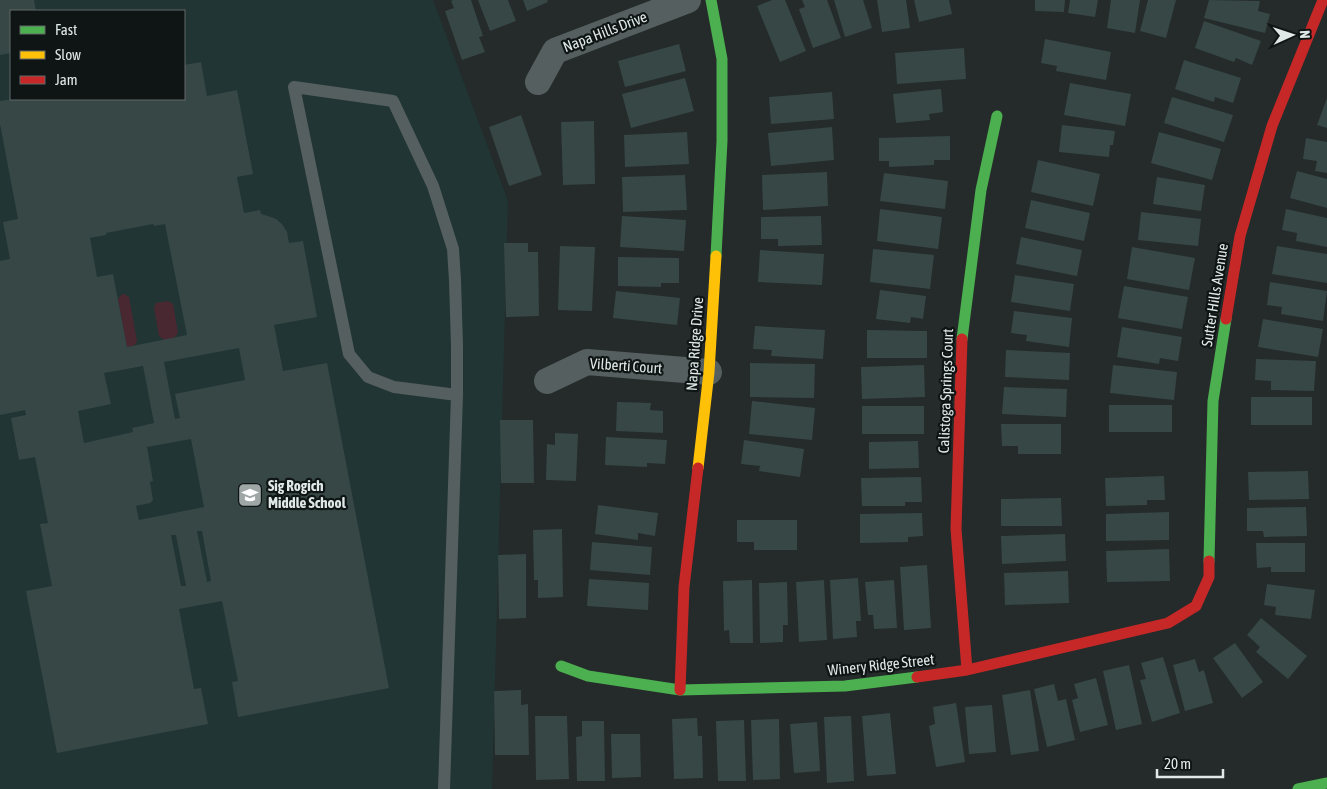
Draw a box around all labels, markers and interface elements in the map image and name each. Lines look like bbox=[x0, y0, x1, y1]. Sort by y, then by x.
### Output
street label: Napa Hills Drive bbox=[560, 8, 649, 55]
legend bbox=[10, 10, 185, 100]
north arrow bbox=[1267, 10, 1317, 60]
text: Fast bbox=[55, 21, 77, 38]
text: N bbox=[1297, 30, 1313, 39]
text: Slow bbox=[55, 46, 81, 63]
text: Jam bbox=[55, 71, 78, 88]
street label: Sutter Hills Avenue bbox=[1198, 242, 1231, 348]
street label: Napa Ridge Drive bbox=[683, 296, 706, 392]
street label: Calistoga Springs Court bbox=[935, 328, 956, 454]
street label: Vilberti Court bbox=[589, 354, 663, 377]
place label: Sig Rogich Middle School bbox=[268, 477, 347, 511]
school or university icon: Sig Rogich Middle School bbox=[237, 482, 263, 508]
street label: Winery Ridge Street bbox=[827, 650, 935, 679]
scale bar bbox=[1157, 746, 1223, 778]
text: 20 m bbox=[1164, 755, 1191, 772]

